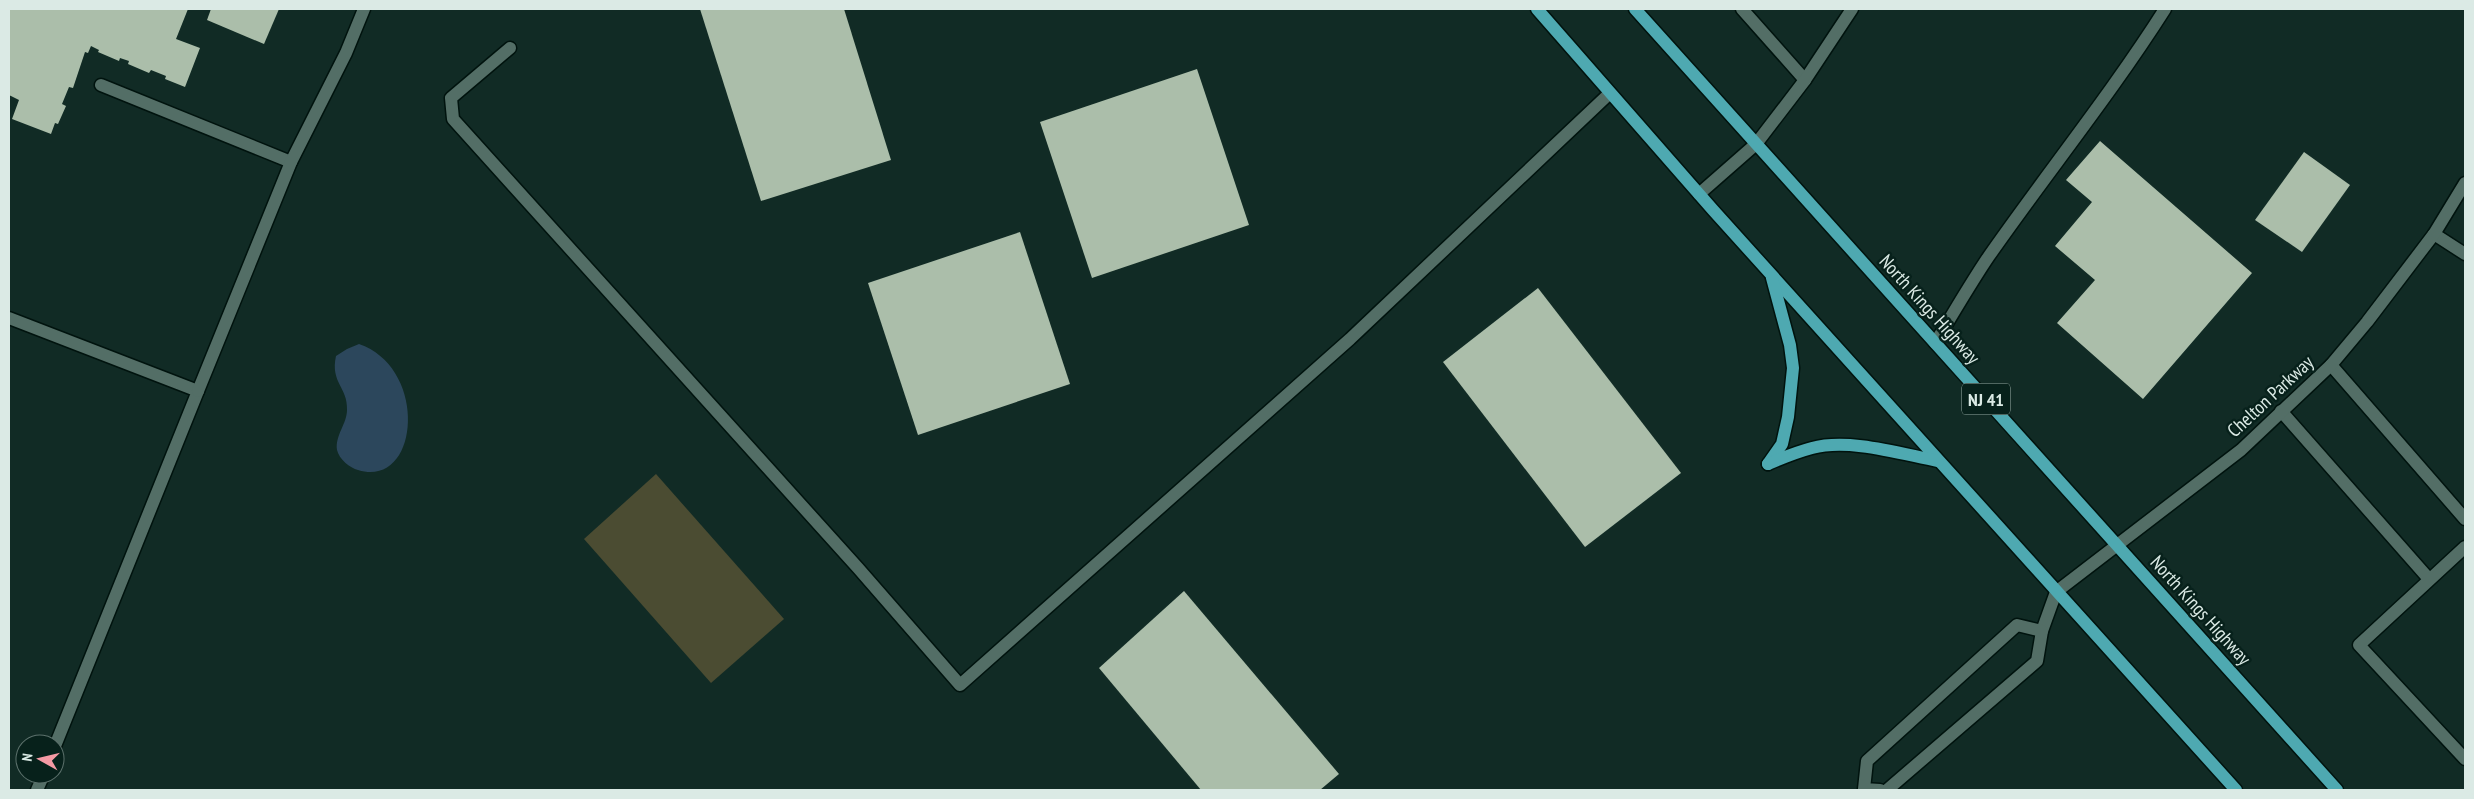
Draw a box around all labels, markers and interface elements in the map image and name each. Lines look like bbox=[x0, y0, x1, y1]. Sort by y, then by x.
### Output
street label: North Kings Highway bbox=[1875, 249, 1986, 369]
street label: Chelton Parkway bbox=[2222, 349, 2319, 442]
road number: NJ 41 bbox=[1962, 384, 2010, 414]
street label: North Kings Highway bbox=[2146, 550, 2257, 670]
north arrow bbox=[15, 734, 65, 784]
text: N bbox=[18, 752, 37, 762]

